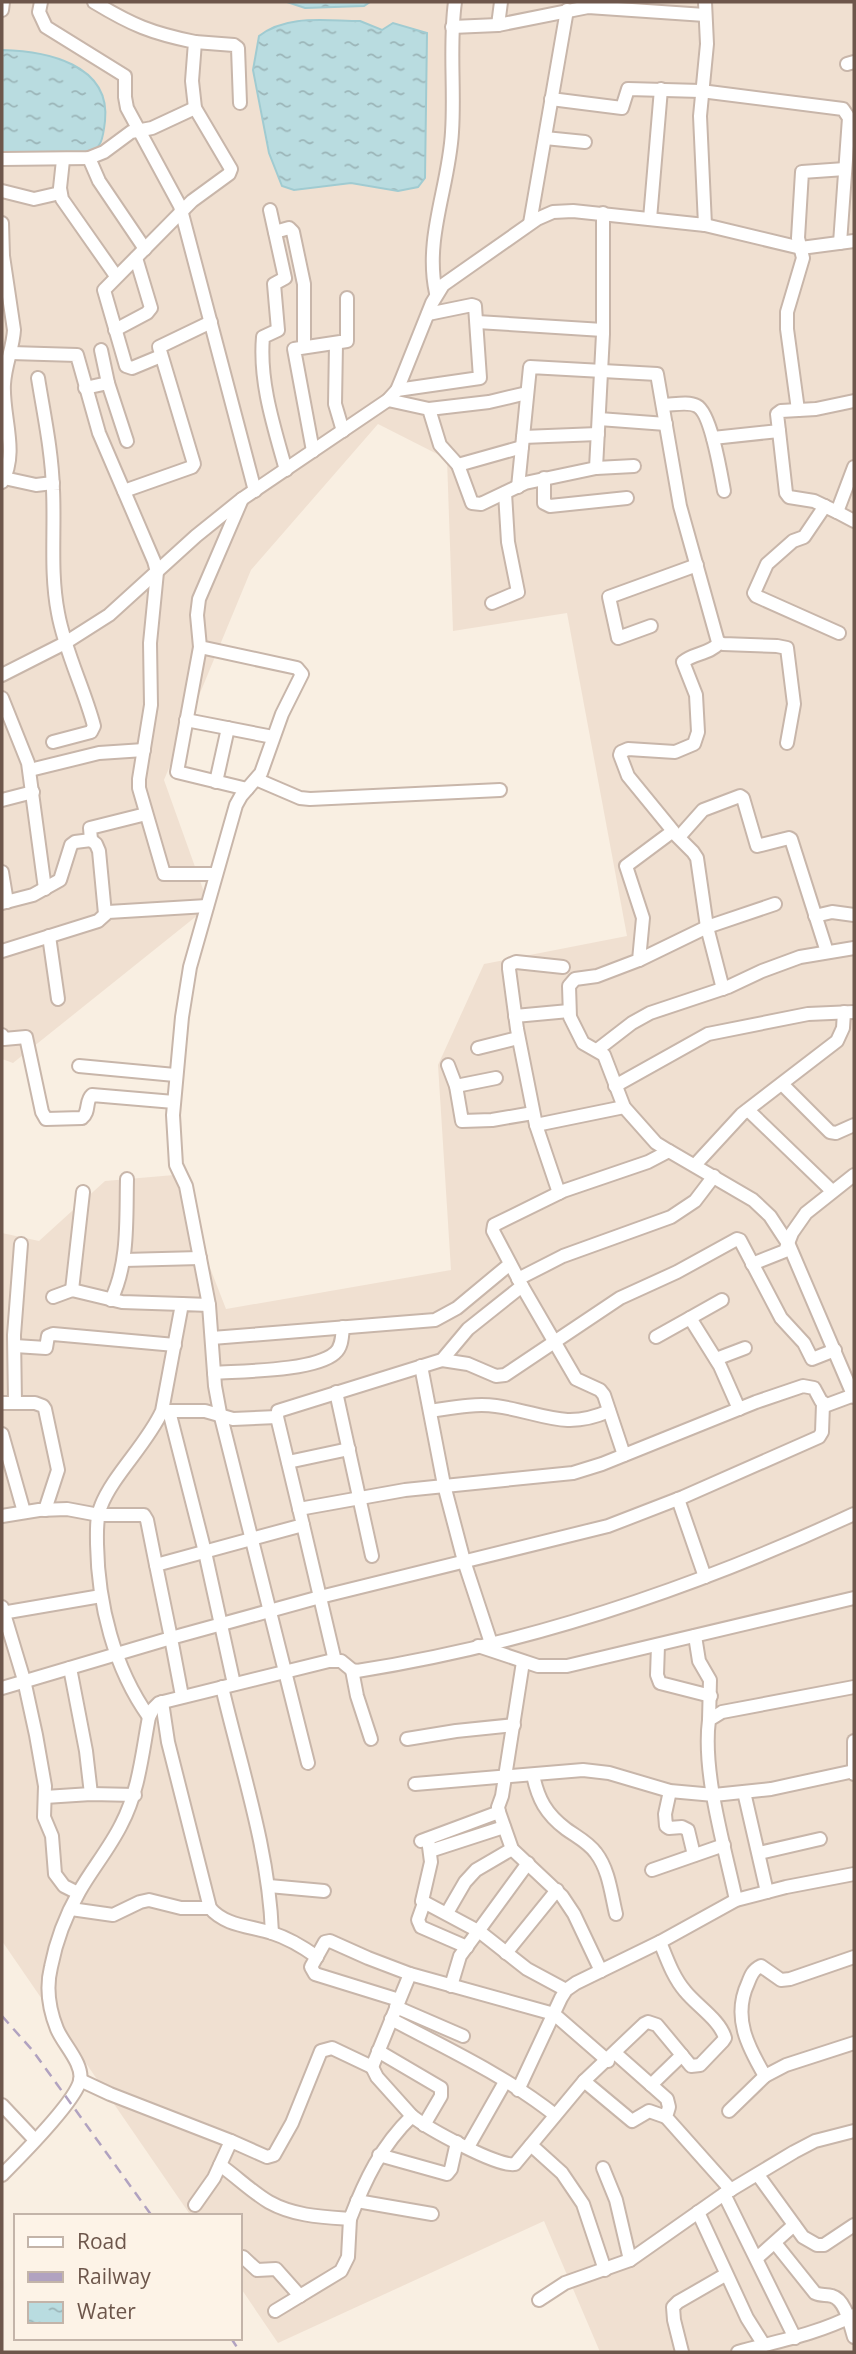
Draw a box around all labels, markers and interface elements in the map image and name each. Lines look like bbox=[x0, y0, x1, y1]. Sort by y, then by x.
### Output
legend bbox=[14, 2214, 242, 2340]
text: Road bbox=[77, 2227, 127, 2255]
text: Railway bbox=[77, 2262, 151, 2290]
text: Water bbox=[77, 2297, 136, 2325]

